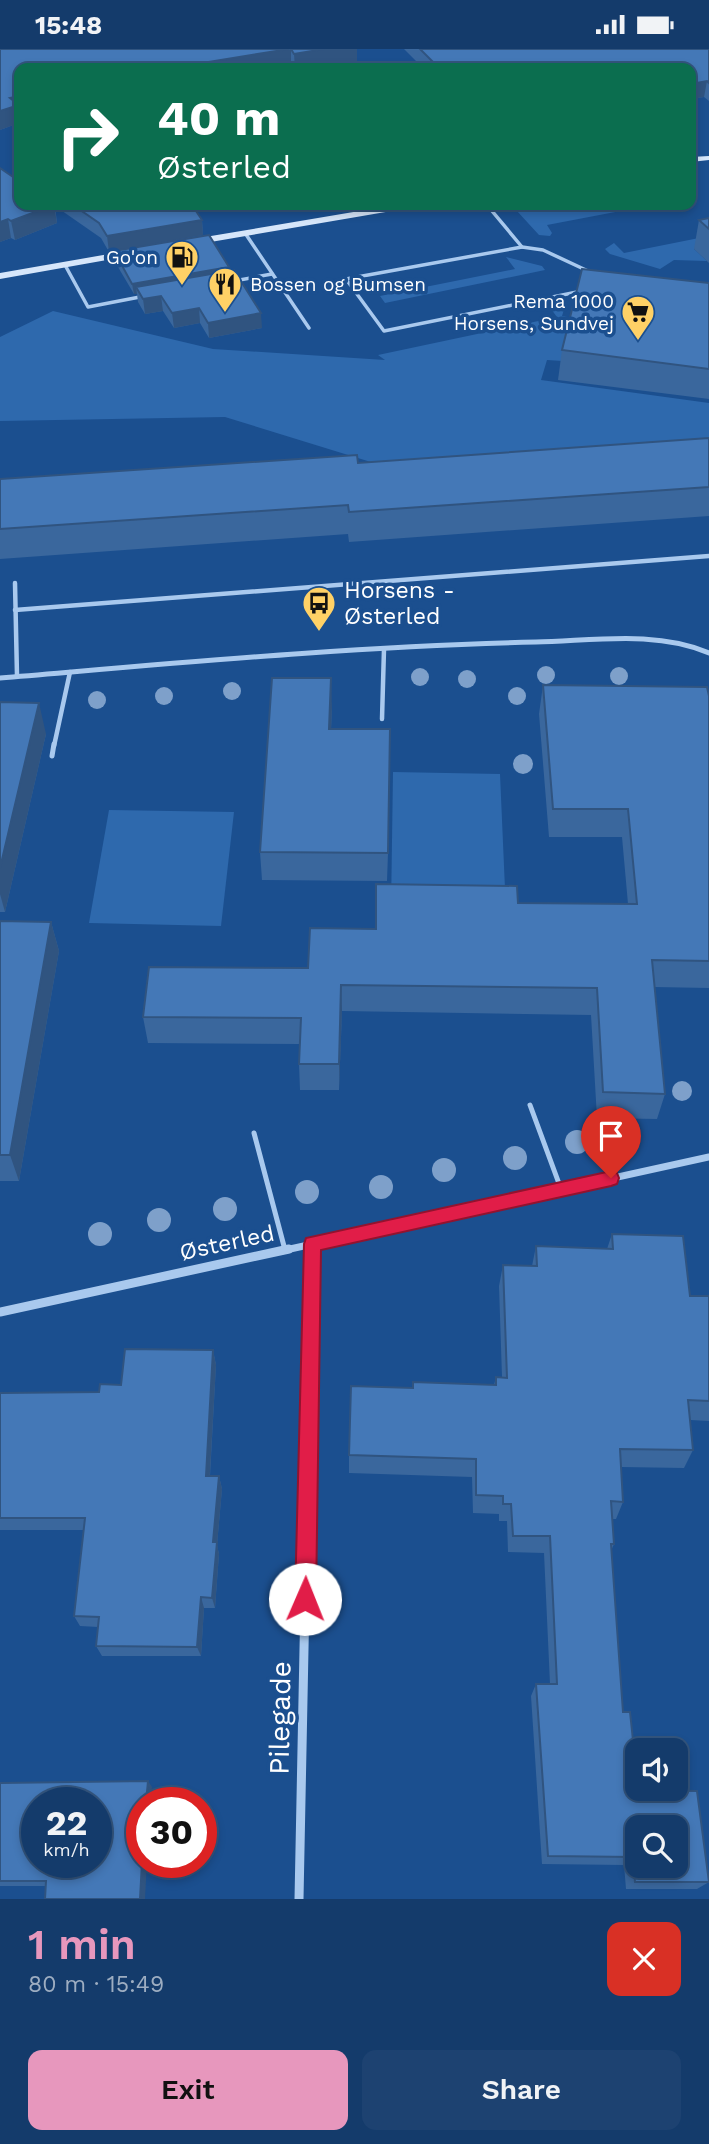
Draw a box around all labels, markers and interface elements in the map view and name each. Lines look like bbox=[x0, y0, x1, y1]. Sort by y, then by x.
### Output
text: 15:48 bbox=[35, 10, 102, 40]
text: 40 m bbox=[157, 89, 280, 147]
icon: right bbox=[42, 91, 133, 182]
text: Østerled bbox=[157, 148, 291, 186]
fuel station icon: Go'on bbox=[163, 238, 201, 287]
place label: Go'on bbox=[106, 246, 158, 269]
restaurant icon: Bossen og Bumsen bbox=[206, 265, 244, 314]
place label: Bossen og Bumsen bbox=[250, 273, 426, 296]
place label: Rema 1000 Horsens, Sundvej bbox=[454, 290, 614, 335]
supermarket icon: Rema 1000 Horsens, Sundvej bbox=[619, 293, 657, 342]
place label: Horsens - Østerled bbox=[344, 577, 455, 630]
bus stop icon: Horsens - Østerled bbox=[300, 584, 338, 633]
pin bbox=[581, 1106, 641, 1178]
icon: arrive bbox=[592, 1117, 630, 1155]
street label: Østerled bbox=[177, 1220, 277, 1266]
position arrow bbox=[268, 1562, 342, 1636]
street label: Pilegade bbox=[263, 1661, 297, 1775]
map controls bbox=[625, 1738, 688, 1878]
button: sound bbox=[625, 1738, 688, 1801]
speed limit sign: 30 bbox=[126, 1787, 217, 1878]
text: 22 bbox=[46, 1802, 87, 1844]
button: search bbox=[625, 1815, 688, 1878]
text: km/h bbox=[43, 1839, 90, 1860]
text: 1 min bbox=[28, 1920, 136, 1969]
button: close bbox=[607, 1922, 681, 1996]
text: 80 m · 15:49 bbox=[28, 1971, 164, 1998]
button: Exit bbox=[28, 2050, 348, 2130]
button: Share bbox=[362, 2050, 681, 2130]

